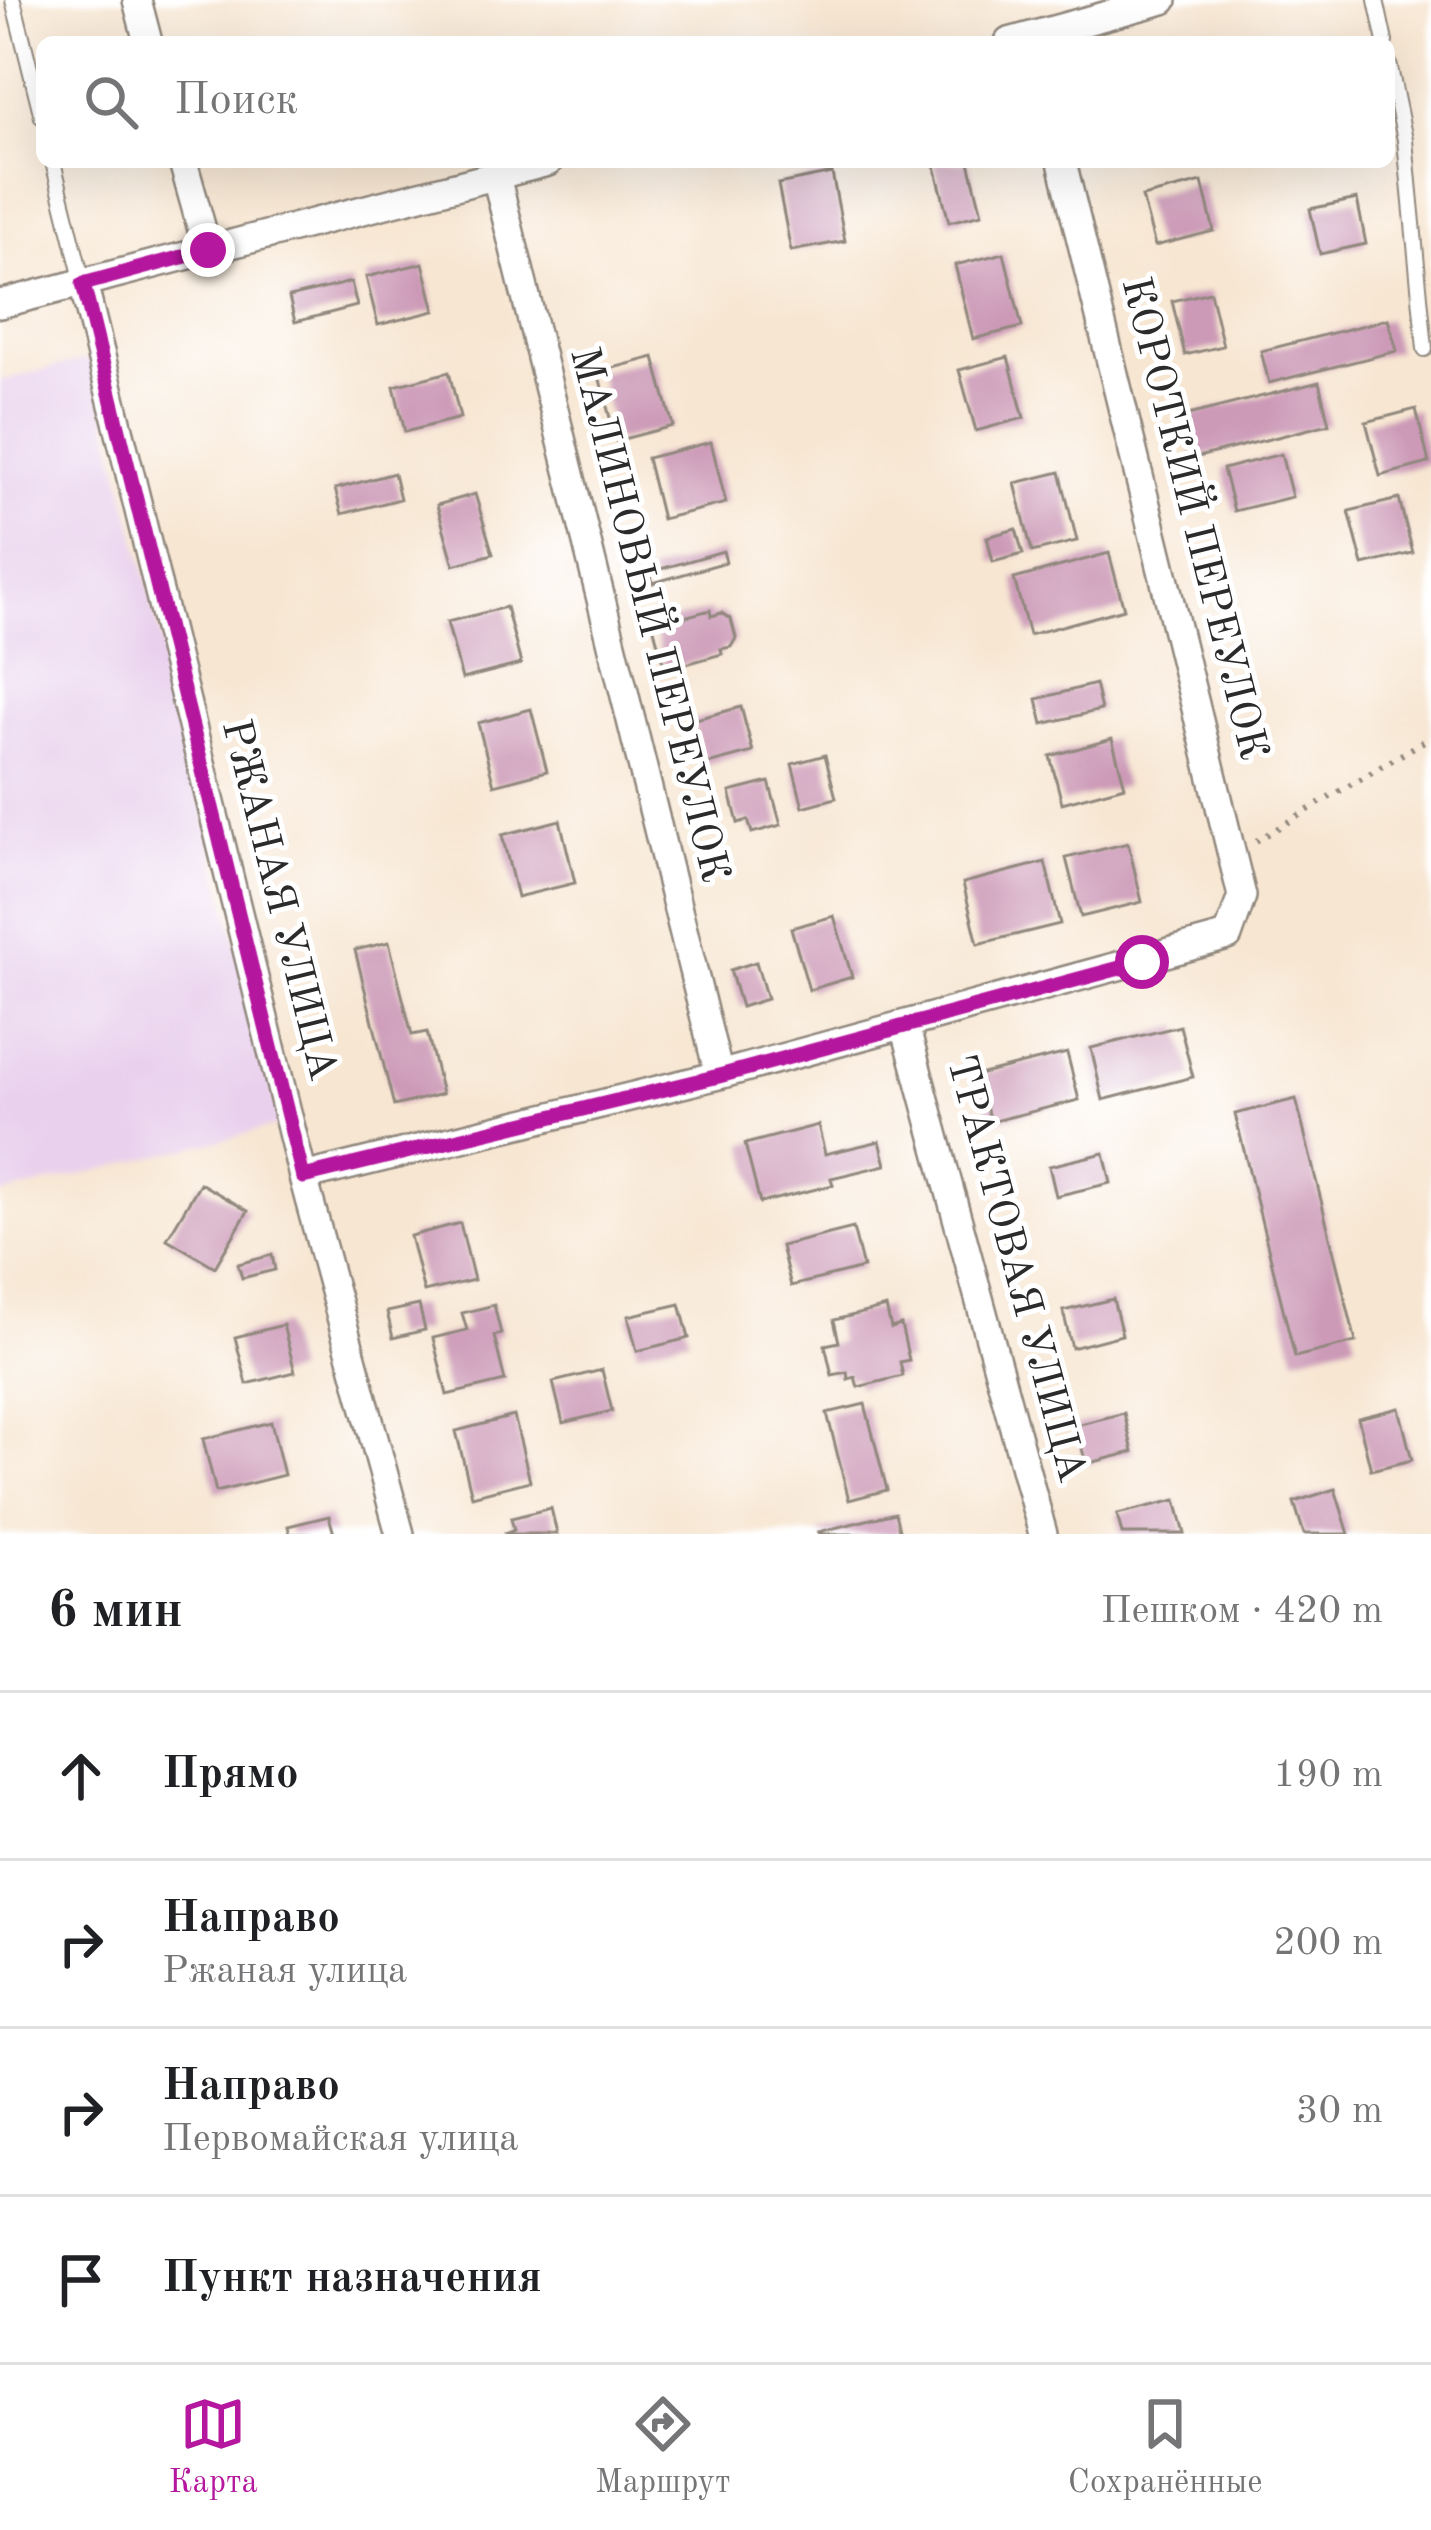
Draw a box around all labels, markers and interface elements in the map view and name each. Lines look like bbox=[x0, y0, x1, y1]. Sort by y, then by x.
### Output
search box bbox=[36, 36, 1395, 168]
icon: search bbox=[78, 69, 144, 135]
text: Поиск bbox=[174, 79, 298, 124]
route end bbox=[181, 223, 235, 277]
street label: КОРОТКИЙ ПЕРЕУЛОК bbox=[1113, 271, 1282, 765]
street label: МАЛИНОВЫЙ ПЕРЕУЛОК bbox=[561, 341, 744, 887]
street label: РЖАНАЯ УЛИЦА bbox=[213, 716, 343, 1084]
route start bbox=[1115, 935, 1169, 989]
street label: ТРАКТОВАЯ УЛИЦА bbox=[938, 1051, 1092, 1487]
text: 6 мин bbox=[48, 1587, 183, 1638]
text: Пешком · 420 m bbox=[1101, 1592, 1383, 1631]
icon: ahead bbox=[48, 1743, 114, 1809]
text: Прямо bbox=[162, 1753, 299, 1798]
text: 190 m bbox=[1273, 1756, 1383, 1795]
text: Направо bbox=[162, 1897, 340, 1942]
icon: right bbox=[48, 1911, 114, 1977]
text: 200 m bbox=[1273, 1924, 1383, 1963]
text: Ржаная улица bbox=[162, 1952, 407, 1991]
text: Направо bbox=[162, 2065, 340, 2110]
icon: right bbox=[48, 2079, 114, 2145]
text: 30 m bbox=[1296, 2092, 1383, 2131]
text: Первомайская улица bbox=[162, 2120, 518, 2159]
icon: arrive bbox=[48, 2247, 114, 2313]
text: Пункт назначения bbox=[162, 2257, 542, 2302]
tab: Карта bbox=[169, 2391, 258, 2504]
tab: Маршрут bbox=[595, 2391, 731, 2504]
tab: Сохранённые bbox=[1068, 2391, 1262, 2504]

